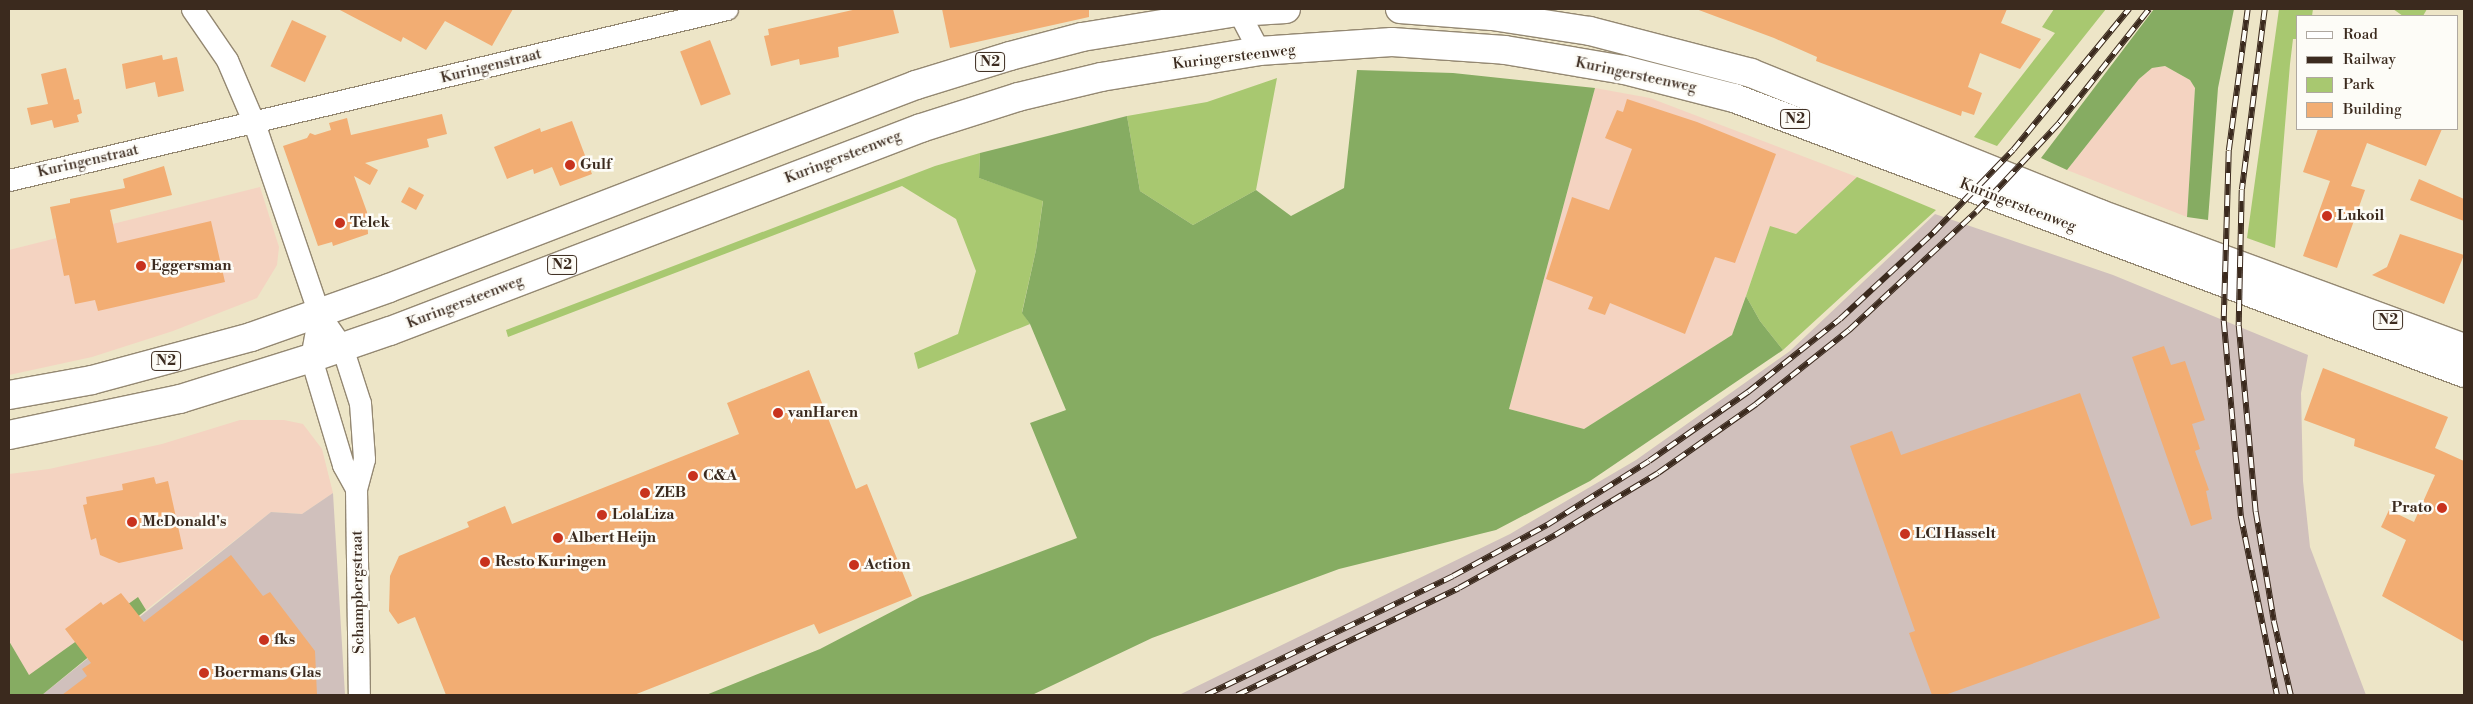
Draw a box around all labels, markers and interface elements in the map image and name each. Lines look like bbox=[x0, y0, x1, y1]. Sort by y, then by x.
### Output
legend bbox=[2296, 15, 2458, 130]
text: Road bbox=[2343, 25, 2378, 44]
street label: Kuringersteenweg bbox=[1172, 41, 1296, 73]
street label: Kuringenstraat bbox=[439, 45, 543, 87]
text: Railway bbox=[2343, 50, 2396, 69]
road number: N2 bbox=[975, 51, 1005, 74]
street label: Kuringersteenweg bbox=[1574, 53, 1698, 97]
text: Park bbox=[2343, 75, 2374, 94]
text: Building bbox=[2343, 100, 2402, 119]
road number: N2 bbox=[1780, 108, 1810, 130]
street label: Kuringersteenweg bbox=[782, 126, 904, 188]
street label: Kuringenstraat bbox=[36, 141, 140, 181]
place label: Gulf bbox=[580, 156, 611, 174]
marker: Gulf bbox=[564, 159, 576, 171]
street label: Kuringersteenweg bbox=[1957, 174, 2079, 236]
place label: Lukoil bbox=[2337, 207, 2384, 225]
marker: Lukoil bbox=[2321, 210, 2333, 222]
place label: Telek bbox=[350, 214, 390, 232]
marker: Telek bbox=[334, 217, 346, 229]
road number: N2 bbox=[547, 254, 577, 276]
place label: Eggersman bbox=[151, 257, 231, 275]
marker: Eggersman bbox=[135, 260, 147, 272]
street label: Kuringersteenweg bbox=[404, 271, 526, 333]
road number: N2 bbox=[2373, 308, 2403, 332]
road number: N2 bbox=[151, 350, 181, 372]
place label: vanHaren bbox=[788, 404, 858, 422]
marker: vanHaren bbox=[772, 407, 784, 419]
place label: C&A bbox=[703, 467, 737, 485]
marker: C&A bbox=[687, 470, 699, 482]
place label: ZEB bbox=[655, 484, 686, 502]
marker: ZEB bbox=[639, 487, 651, 499]
place label: Prato bbox=[2391, 499, 2432, 517]
marker: Prato bbox=[2436, 502, 2448, 514]
place label: LolaLiza bbox=[612, 506, 674, 524]
marker: LolaLiza bbox=[596, 509, 608, 521]
place label: McDonald's bbox=[142, 513, 226, 531]
marker: McDonald's bbox=[126, 516, 138, 528]
place label: LCI Hasselt bbox=[1915, 525, 1996, 543]
marker: LCI Hasselt bbox=[1899, 528, 1911, 540]
place label: Albert Heijn bbox=[568, 529, 656, 547]
street label: Schampbergstraat bbox=[348, 530, 368, 654]
marker: Albert Heijn bbox=[552, 532, 564, 544]
place label: Resto Kuringen bbox=[495, 553, 606, 571]
marker: Resto Kuringen bbox=[479, 556, 491, 568]
place label: Action bbox=[864, 556, 910, 574]
marker: Action bbox=[848, 559, 860, 571]
place label: fks bbox=[274, 631, 295, 649]
marker: fks bbox=[258, 634, 270, 646]
place label: Boermans Glas bbox=[214, 664, 321, 682]
marker: Boermans Glas bbox=[198, 667, 210, 679]

